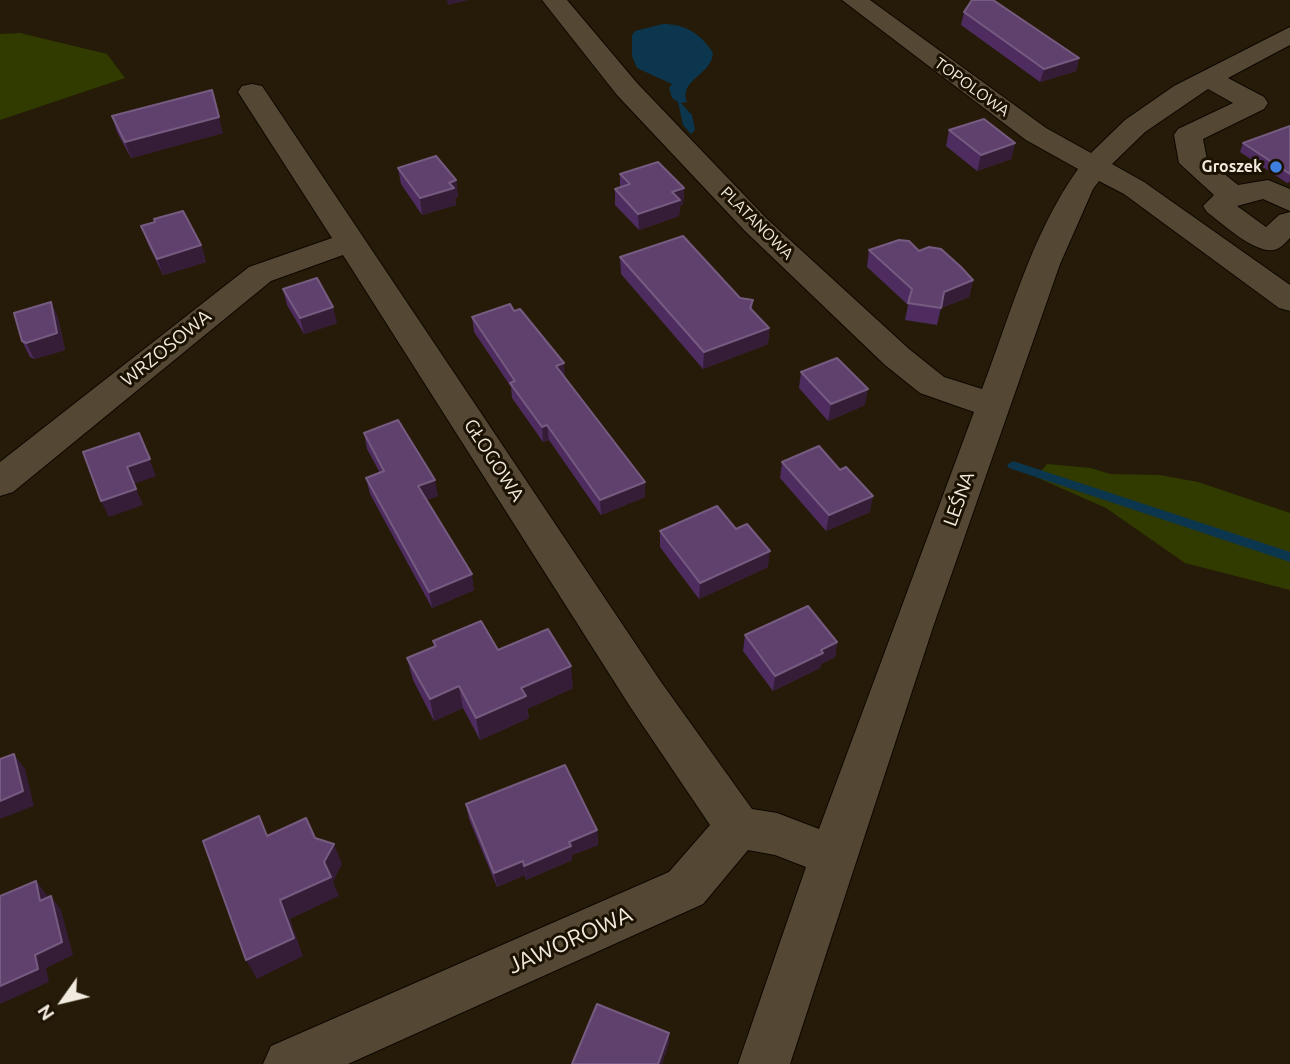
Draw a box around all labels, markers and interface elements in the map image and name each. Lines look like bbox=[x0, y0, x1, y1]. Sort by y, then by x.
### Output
street label: TOPOLOWA bbox=[931, 53, 1013, 121]
place label: Groszek bbox=[1202, 157, 1262, 177]
marker: Groszek bbox=[1268, 159, 1284, 175]
street label: PLATANOWA bbox=[717, 183, 797, 263]
street label: WRZOSOWA bbox=[116, 305, 216, 391]
street label: GŁOGOWA bbox=[459, 414, 529, 506]
street label: LEŚNA bbox=[939, 469, 979, 529]
street label: JAWOROWA bbox=[504, 900, 636, 980]
north arrow bbox=[28, 966, 98, 1036]
text: N bbox=[33, 1001, 59, 1025]

